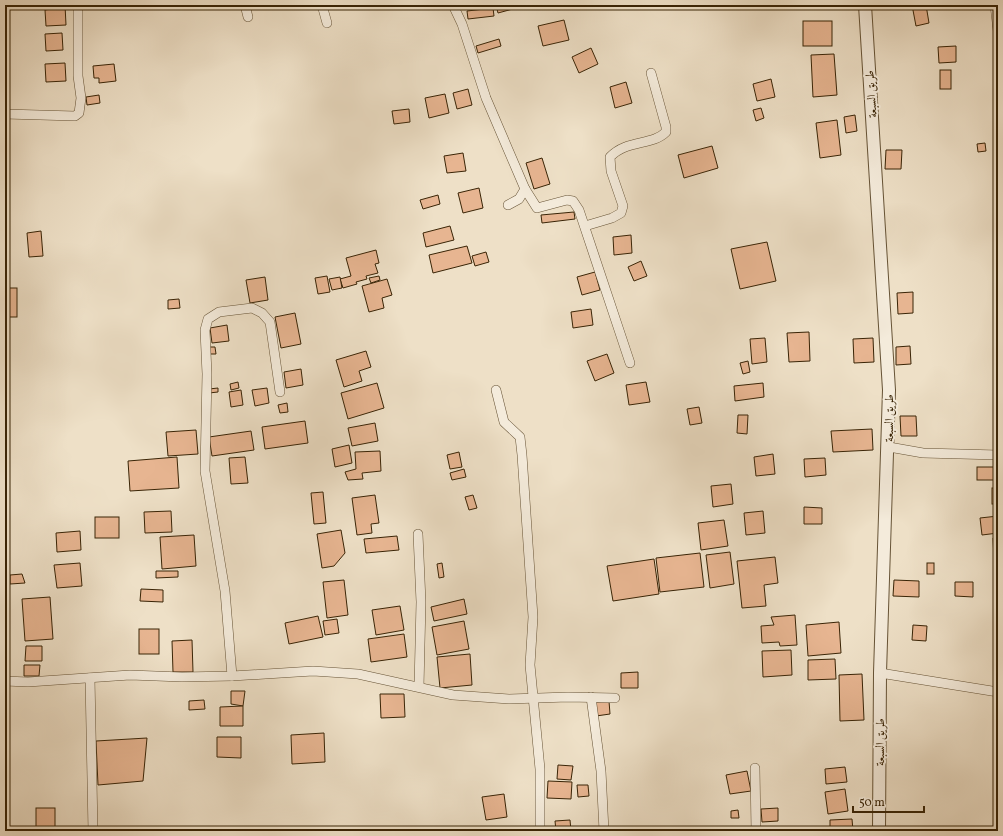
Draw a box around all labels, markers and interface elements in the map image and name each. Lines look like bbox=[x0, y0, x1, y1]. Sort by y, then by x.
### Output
street label: طريق السبعة bbox=[862, 69, 882, 118]
street label: طريق السبعة bbox=[882, 394, 898, 442]
street label: طريق السبعة bbox=[873, 718, 889, 766]
scale bar bbox=[853, 788, 924, 814]
text: 50 m bbox=[859, 795, 885, 811]

